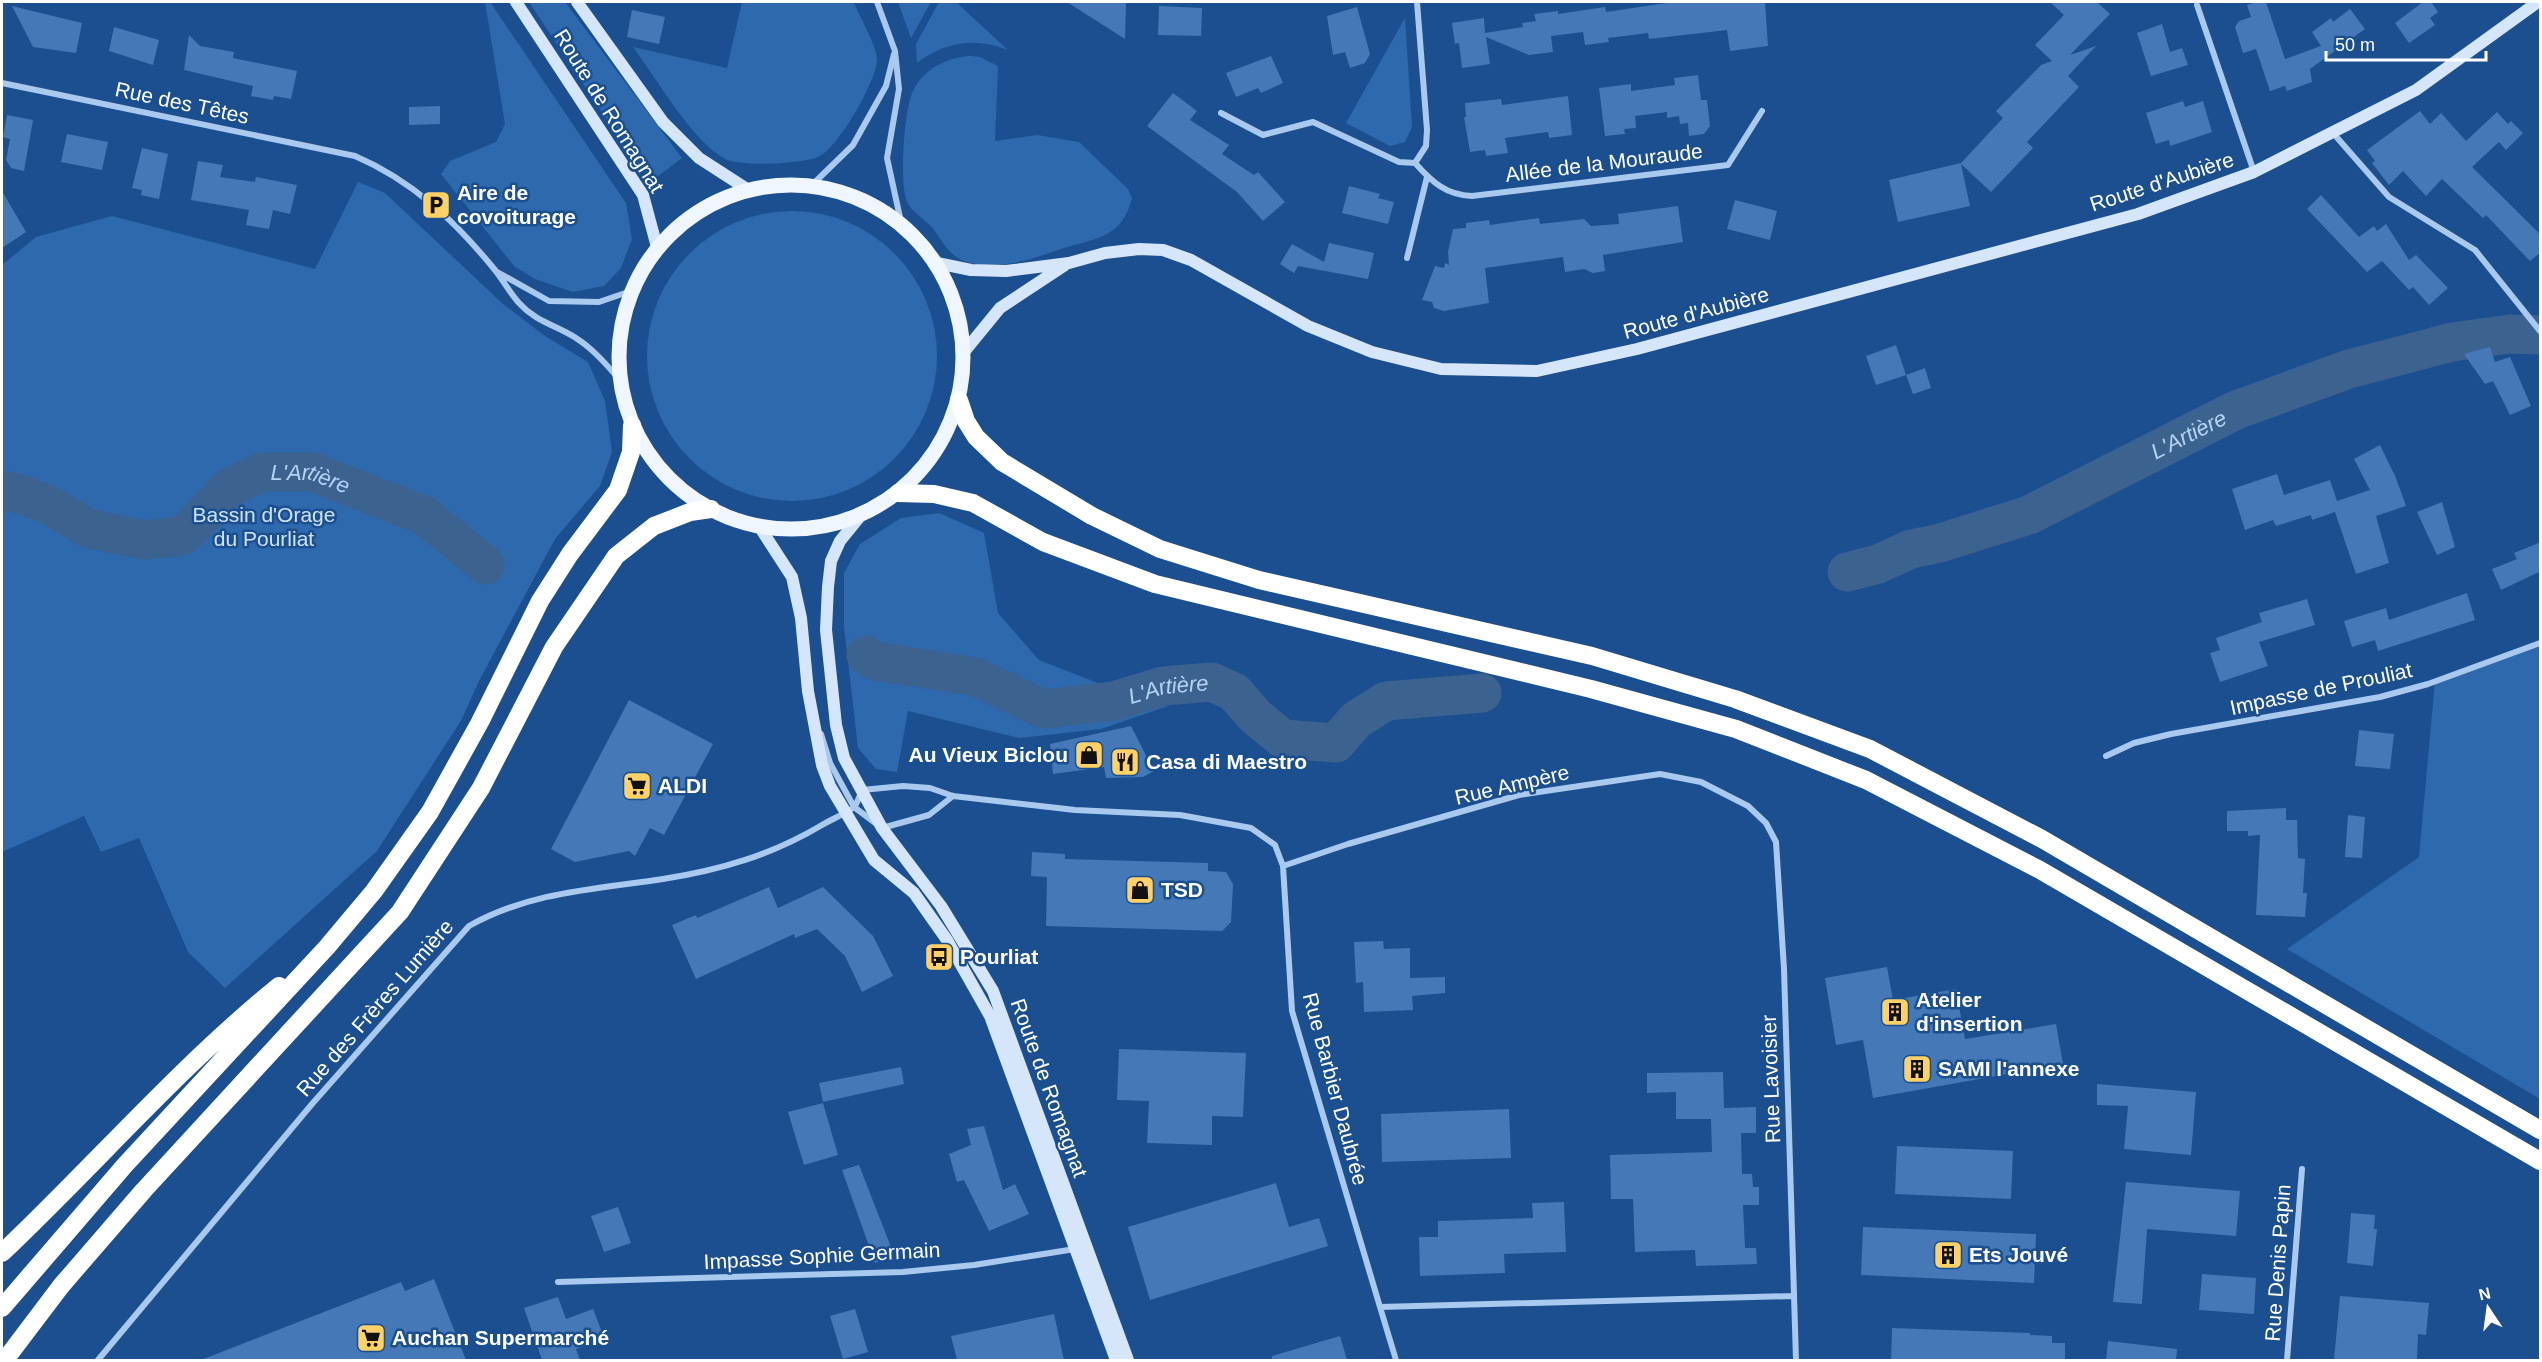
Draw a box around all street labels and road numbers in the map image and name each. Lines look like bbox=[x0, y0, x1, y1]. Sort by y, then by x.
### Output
street label: Route de Romagnat bbox=[550, 25, 669, 197]
street label: Rue des Têtes bbox=[113, 77, 251, 128]
street label: Allée de la Mouraude bbox=[1504, 139, 1704, 186]
street label: Route d'Aubière bbox=[2087, 147, 2237, 216]
street label: Route d'Aubière bbox=[1620, 282, 1771, 343]
street label: Impasse de Prouliat bbox=[2228, 658, 2414, 719]
street label: Rue Ampère bbox=[1452, 760, 1571, 809]
street label: Rue des Frères Lumière bbox=[292, 915, 458, 1101]
street label: Rue Barbier Daubrée bbox=[1299, 990, 1372, 1188]
street label: Route de Romagnat bbox=[1007, 996, 1092, 1180]
street label: Rue Lavoisier bbox=[1757, 1014, 1784, 1144]
street label: Rue Denis Papin bbox=[2261, 1184, 2294, 1342]
street label: Impasse Sophie Germain bbox=[703, 1238, 941, 1273]

